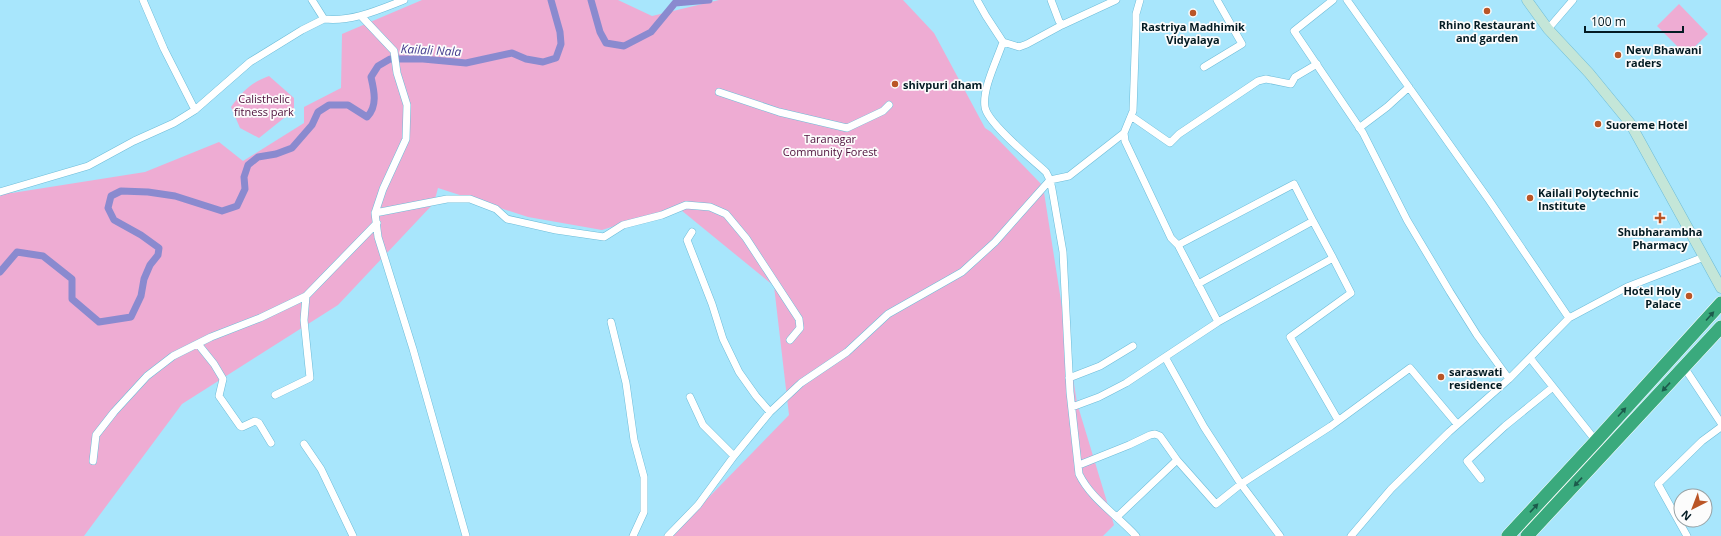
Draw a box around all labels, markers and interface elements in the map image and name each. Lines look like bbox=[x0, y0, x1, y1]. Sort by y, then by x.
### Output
marker: Rhino Restaurant and garden bbox=[1482, 6, 1492, 16]
marker: Rastriya Madhimik Vidyalaya bbox=[1188, 8, 1198, 18]
scale bar bbox=[1585, 8, 1683, 34]
text: 100 m bbox=[1591, 13, 1626, 30]
place label: Rhino Restaurant and garden bbox=[1439, 17, 1535, 45]
place label: Rastriya Madhimik Vidyalaya bbox=[1141, 19, 1245, 47]
water label: Kailali Nala bbox=[400, 40, 462, 60]
place label: New Bhawani raders bbox=[1626, 42, 1702, 70]
marker: New Bhawani raders bbox=[1613, 50, 1623, 60]
place label: shivpuri dham bbox=[903, 77, 982, 92]
marker: shivpuri dham bbox=[890, 79, 900, 89]
park label: Calisthelic fitness park bbox=[234, 91, 294, 119]
place label: Suoreme Hotel bbox=[1606, 117, 1688, 132]
marker: Suoreme Hotel bbox=[1593, 119, 1603, 129]
park label: Taranagar Community Forest bbox=[783, 131, 877, 159]
place label: Kailali Polytechnic Institute bbox=[1538, 185, 1639, 213]
marker: Kailali Polytechnic Institute bbox=[1525, 193, 1535, 203]
marker: Shubharambha Pharmacy bbox=[1655, 213, 1665, 223]
place label: Shubharambha Pharmacy bbox=[1618, 224, 1702, 252]
place label: Hotel Holy Palace bbox=[1623, 283, 1682, 311]
marker: Hotel Holy Palace bbox=[1684, 291, 1694, 301]
one-way arrow bbox=[1705, 310, 1714, 321]
place label: saraswati residence bbox=[1449, 364, 1503, 392]
marker: saraswati residence bbox=[1436, 372, 1446, 382]
one-way arrow bbox=[1662, 382, 1671, 391]
one-way arrow bbox=[1618, 407, 1627, 417]
one-way arrow bbox=[1573, 477, 1582, 487]
north arrow bbox=[1673, 488, 1713, 528]
one-way arrow bbox=[1529, 503, 1538, 512]
text: N bbox=[1678, 507, 1694, 524]

